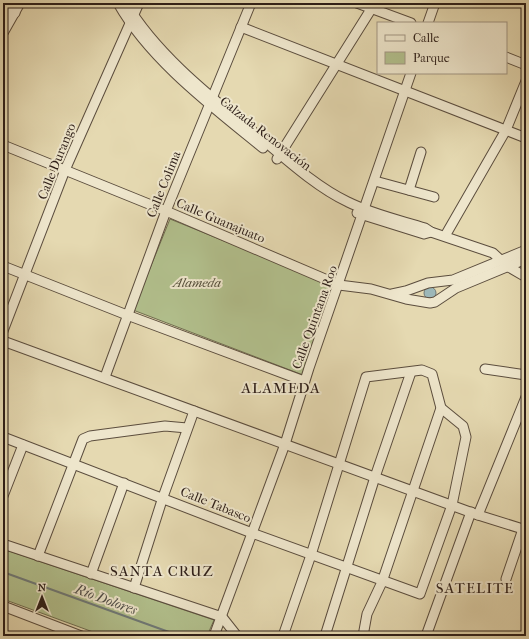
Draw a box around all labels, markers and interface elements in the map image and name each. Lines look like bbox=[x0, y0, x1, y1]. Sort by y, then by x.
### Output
legend bbox=[377, 22, 507, 74]
text: Calle bbox=[413, 31, 439, 45]
text: Parque bbox=[413, 51, 450, 65]
street label: Calzada Renovación bbox=[217, 93, 315, 174]
street label: Calle Durango bbox=[34, 120, 79, 202]
street label: Calle Colima bbox=[143, 148, 184, 220]
street label: Calle Guanajuato bbox=[174, 195, 268, 246]
street label: Calle Quintana Roo bbox=[289, 263, 340, 371]
park label: Alameda bbox=[171, 275, 221, 290]
district label: ALAMEDA bbox=[240, 379, 321, 397]
street label: Calle Tabasco bbox=[178, 484, 254, 526]
district label: SANTA CRUZ bbox=[110, 562, 214, 580]
north arrow bbox=[22, 577, 62, 617]
district label: SATELITE bbox=[436, 579, 514, 597]
water label: Río Dolores bbox=[72, 580, 140, 619]
text: N bbox=[38, 581, 47, 594]

